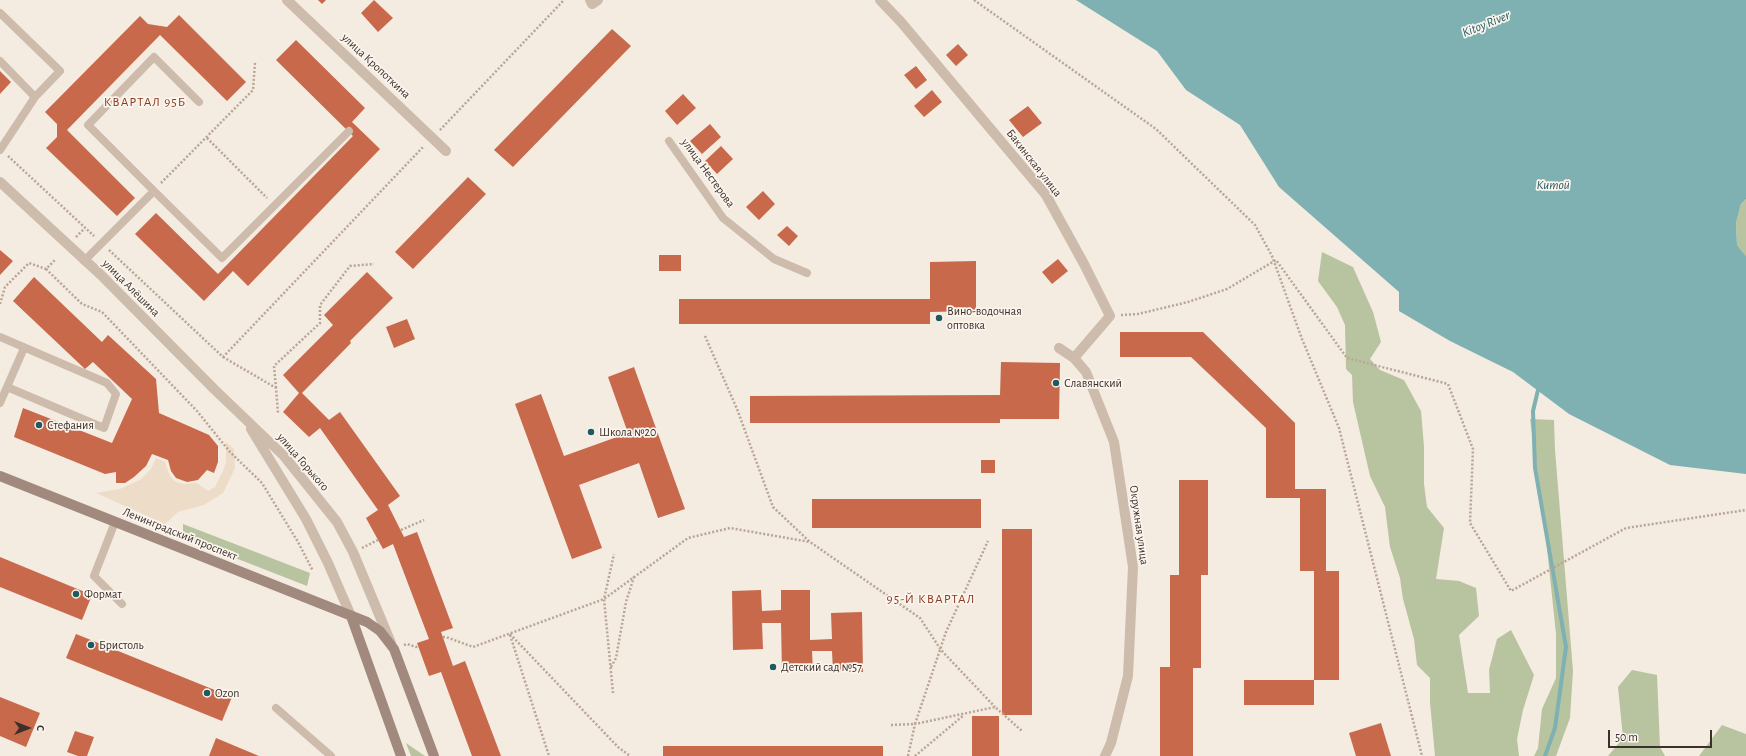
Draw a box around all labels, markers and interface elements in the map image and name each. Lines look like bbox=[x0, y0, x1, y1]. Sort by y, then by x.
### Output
water label: Kitoy River bbox=[1460, 7, 1512, 41]
street label: улица Кропоткина bbox=[339, 30, 413, 102]
district label: КВАРТАЛ 95Б bbox=[104, 94, 186, 110]
street label: Бакинская улица bbox=[1003, 126, 1065, 200]
street label: улица Нестерова bbox=[678, 136, 738, 210]
water label: Китой bbox=[1536, 177, 1570, 193]
street label: улица Алёшина bbox=[99, 256, 163, 320]
place label: Вино-водочная оптовка bbox=[947, 304, 1022, 332]
marker: Вино-водочная оптовка bbox=[934, 313, 944, 323]
place label: Славянский bbox=[1064, 376, 1122, 390]
marker: Славянский bbox=[1051, 378, 1061, 388]
place label: Стефания bbox=[47, 418, 94, 432]
marker: Стефания bbox=[34, 420, 44, 430]
place label: Школа №20 bbox=[599, 425, 656, 439]
marker: Школа №20 bbox=[586, 427, 596, 437]
street label: улица Горького bbox=[274, 430, 332, 494]
street label: Окружная улица bbox=[1126, 484, 1152, 566]
street label: Ленинградский проспект bbox=[121, 504, 239, 564]
place label: Формат bbox=[84, 587, 122, 601]
marker: Формат bbox=[71, 589, 81, 599]
district label: 95-Й КВАРТАЛ bbox=[887, 591, 975, 607]
place label: Бристоль bbox=[99, 638, 144, 652]
marker: Бристоль bbox=[86, 640, 96, 650]
place label: Детский сад №57 bbox=[781, 660, 862, 674]
marker: Детский сад №57 bbox=[768, 662, 778, 672]
place label: Ozon bbox=[215, 686, 239, 700]
marker: Ozon bbox=[202, 688, 212, 698]
north arrow bbox=[8, 708, 48, 748]
scale bar bbox=[1610, 722, 1714, 748]
text: С bbox=[35, 725, 46, 731]
text: 50 m bbox=[1615, 731, 1638, 743]

